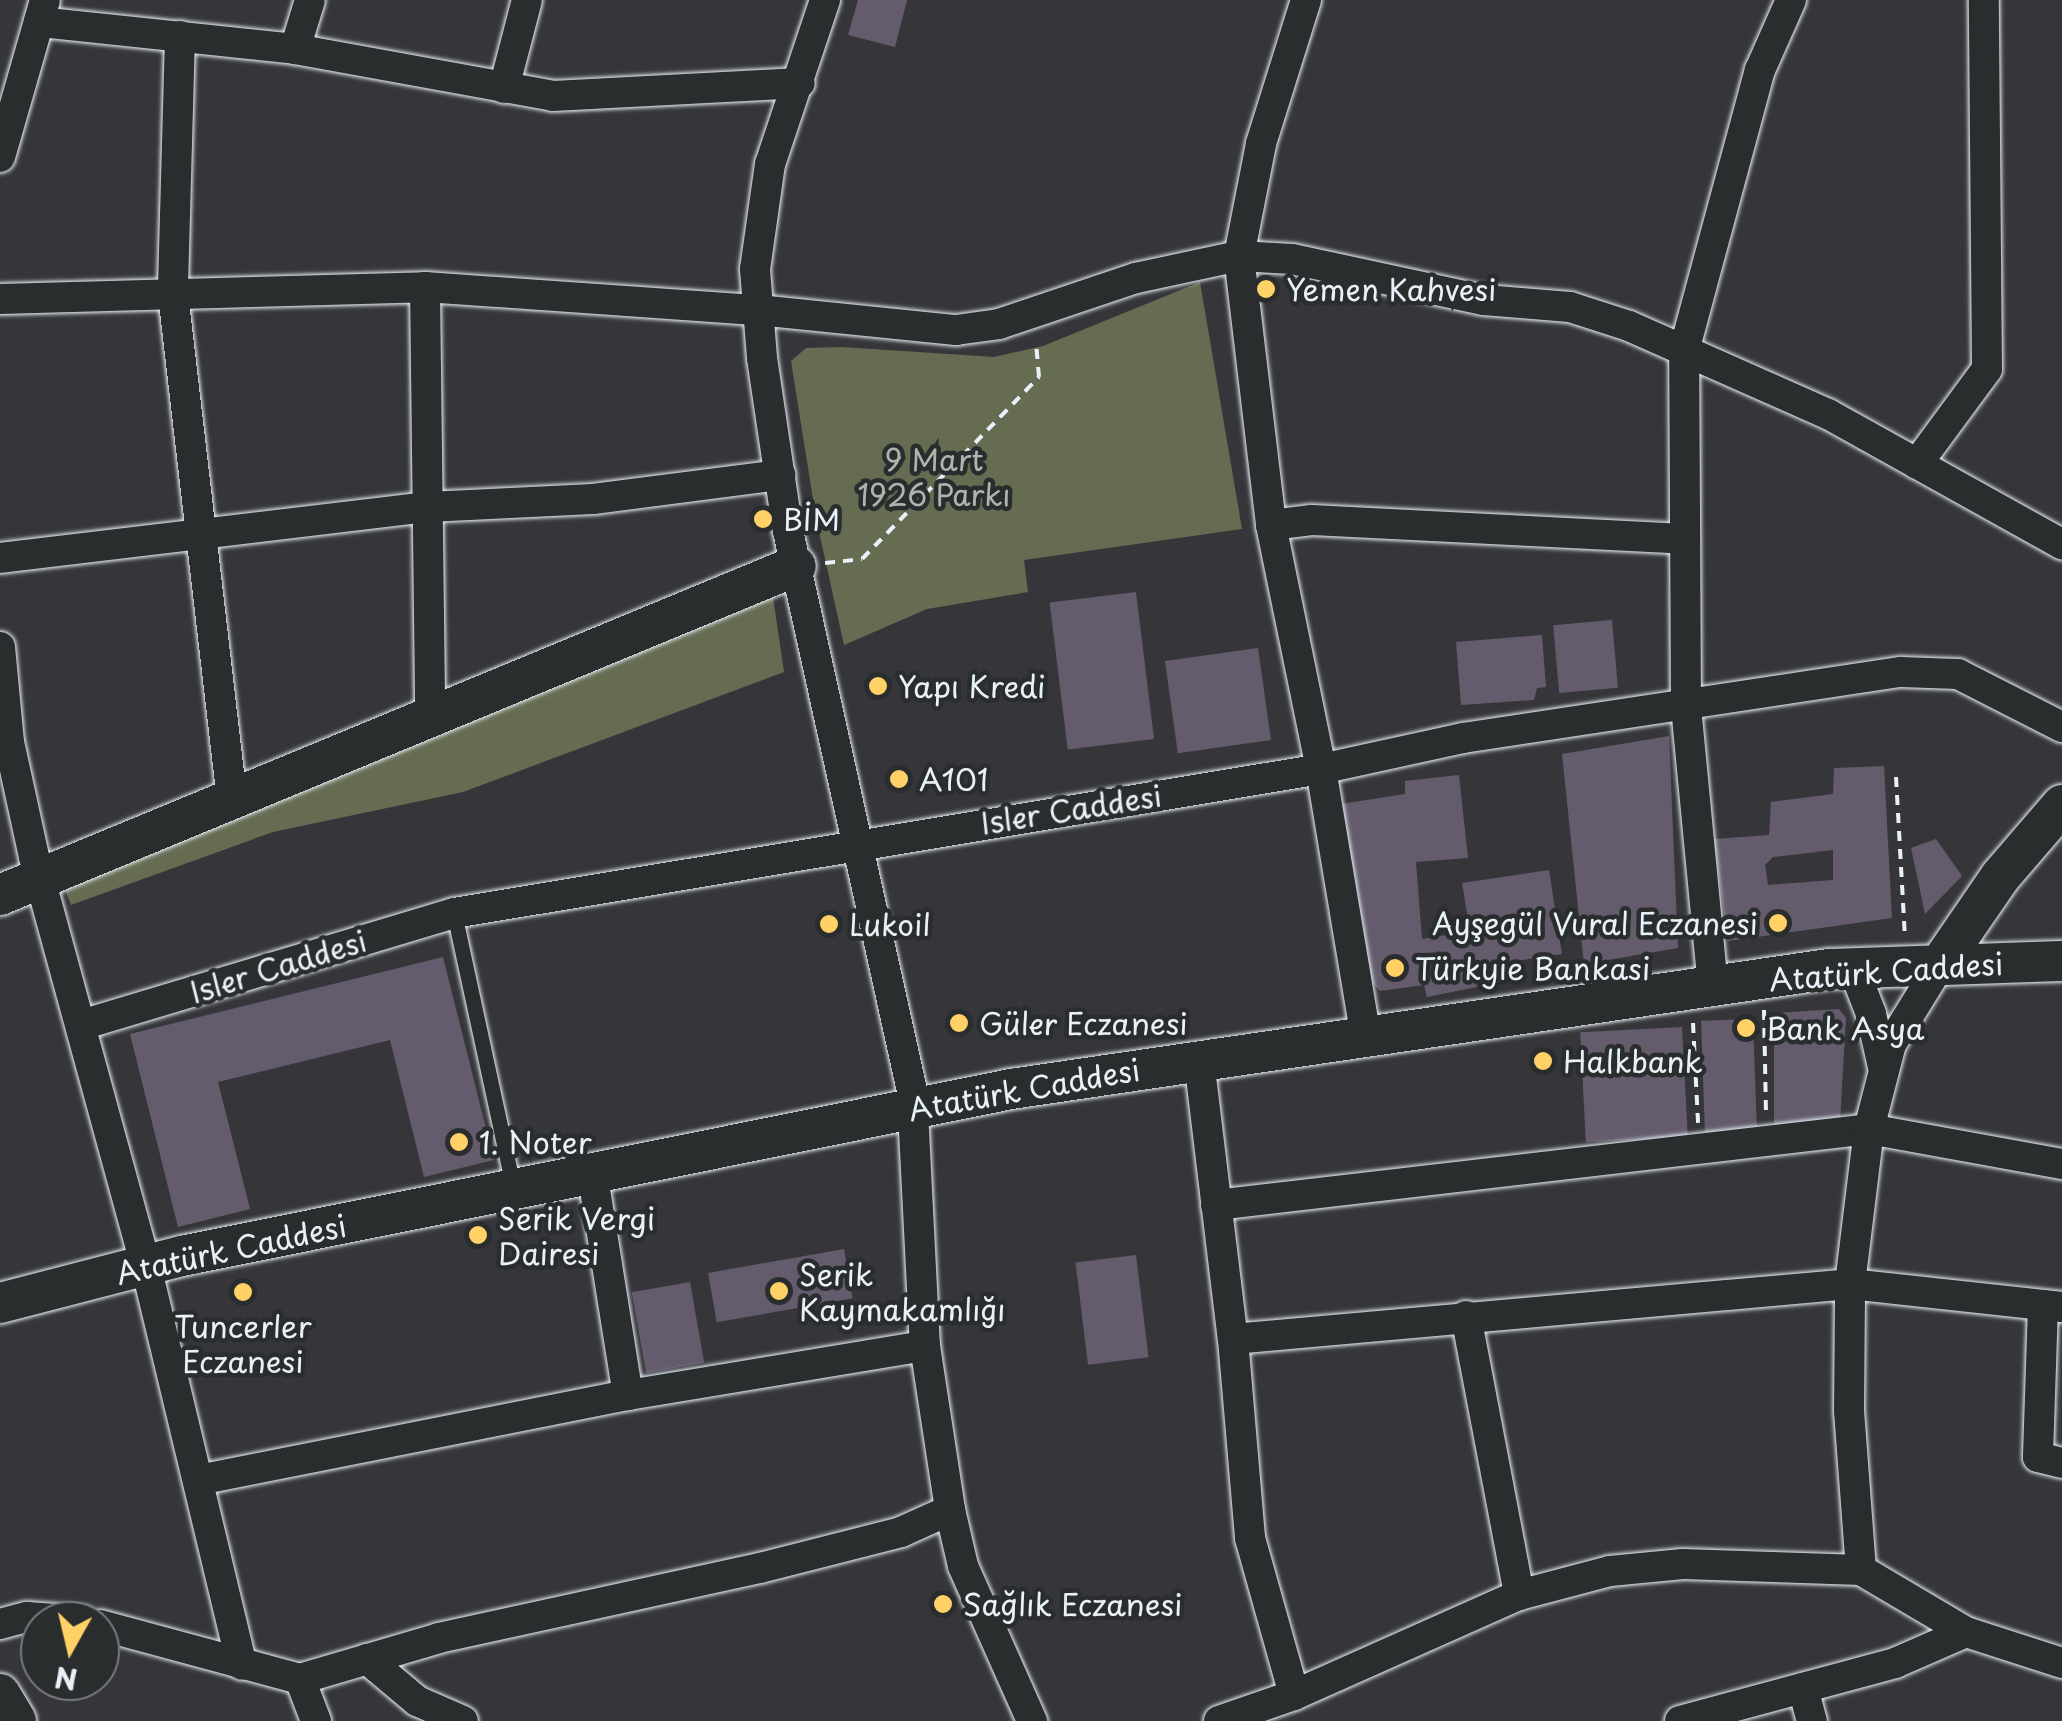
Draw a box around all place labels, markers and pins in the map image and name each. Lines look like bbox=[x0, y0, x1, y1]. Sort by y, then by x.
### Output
place label: Yemen Kahvesi bbox=[1286, 271, 1498, 307]
marker: Yemen Kahvesi bbox=[1255, 278, 1277, 300]
place label: BİM bbox=[783, 501, 840, 537]
marker: BİM bbox=[752, 508, 774, 530]
place label: Yapı Kredi bbox=[898, 668, 1043, 704]
marker: Yapı Kredi bbox=[867, 675, 889, 697]
place label: A101 bbox=[919, 761, 988, 797]
marker: A101 bbox=[888, 768, 910, 790]
place label: Ayşegül Vural Eczanesi bbox=[1429, 905, 1758, 941]
place label: Lukoil bbox=[849, 906, 931, 942]
marker: Ayşegül Vural Eczanesi bbox=[1767, 912, 1789, 934]
marker: Lukoil bbox=[818, 913, 840, 935]
place label: Türkyie Bankasi bbox=[1415, 950, 1649, 986]
marker: Türkyie Bankasi bbox=[1384, 957, 1406, 979]
place label: Güler Eczanesi bbox=[979, 1005, 1191, 1041]
place label: Bank Asya bbox=[1766, 1010, 1925, 1046]
marker: Güler Eczanesi bbox=[948, 1012, 970, 1034]
marker: Bank Asya bbox=[1735, 1017, 1757, 1039]
place label: Halkbank bbox=[1563, 1043, 1703, 1079]
marker: Halkbank bbox=[1532, 1050, 1554, 1072]
place label: 1. Noter bbox=[479, 1124, 594, 1160]
marker: 1. Noter bbox=[448, 1131, 470, 1153]
place label: Serik Vergi Dairesi bbox=[498, 1200, 656, 1270]
marker: Serik Vergi Dairesi bbox=[467, 1224, 489, 1246]
place label: Serik Kaymakamlığı bbox=[799, 1256, 1006, 1326]
marker: Serik Kaymakamlığı bbox=[768, 1280, 790, 1302]
marker: Tuncerler Eczanesi bbox=[232, 1281, 254, 1303]
place label: Tuncerler Eczanesi bbox=[174, 1308, 312, 1378]
place label: Sağlık Eczanesi bbox=[963, 1586, 1185, 1622]
marker: Sağlık Eczanesi bbox=[932, 1593, 954, 1615]

